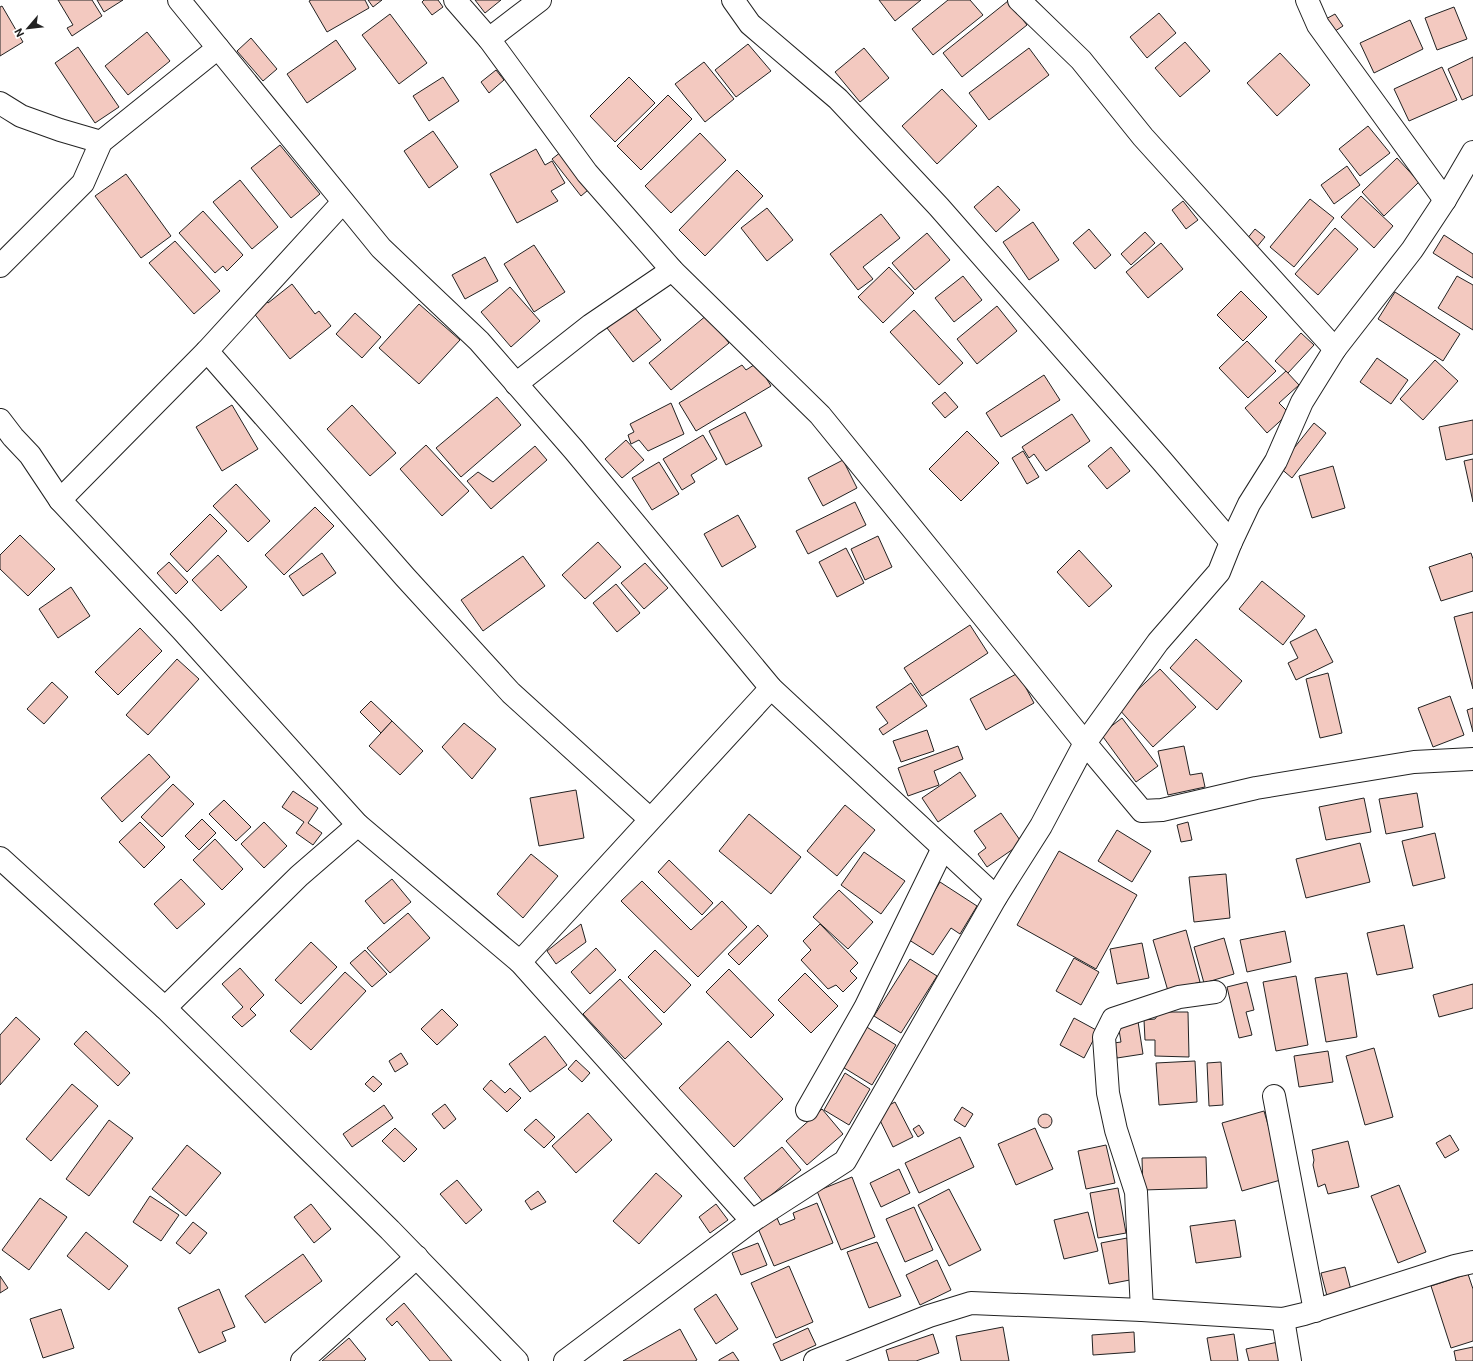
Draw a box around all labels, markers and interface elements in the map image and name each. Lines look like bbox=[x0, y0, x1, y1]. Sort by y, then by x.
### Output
north arrow bbox=[8, 8, 48, 48]
text: N bbox=[12, 26, 27, 39]

